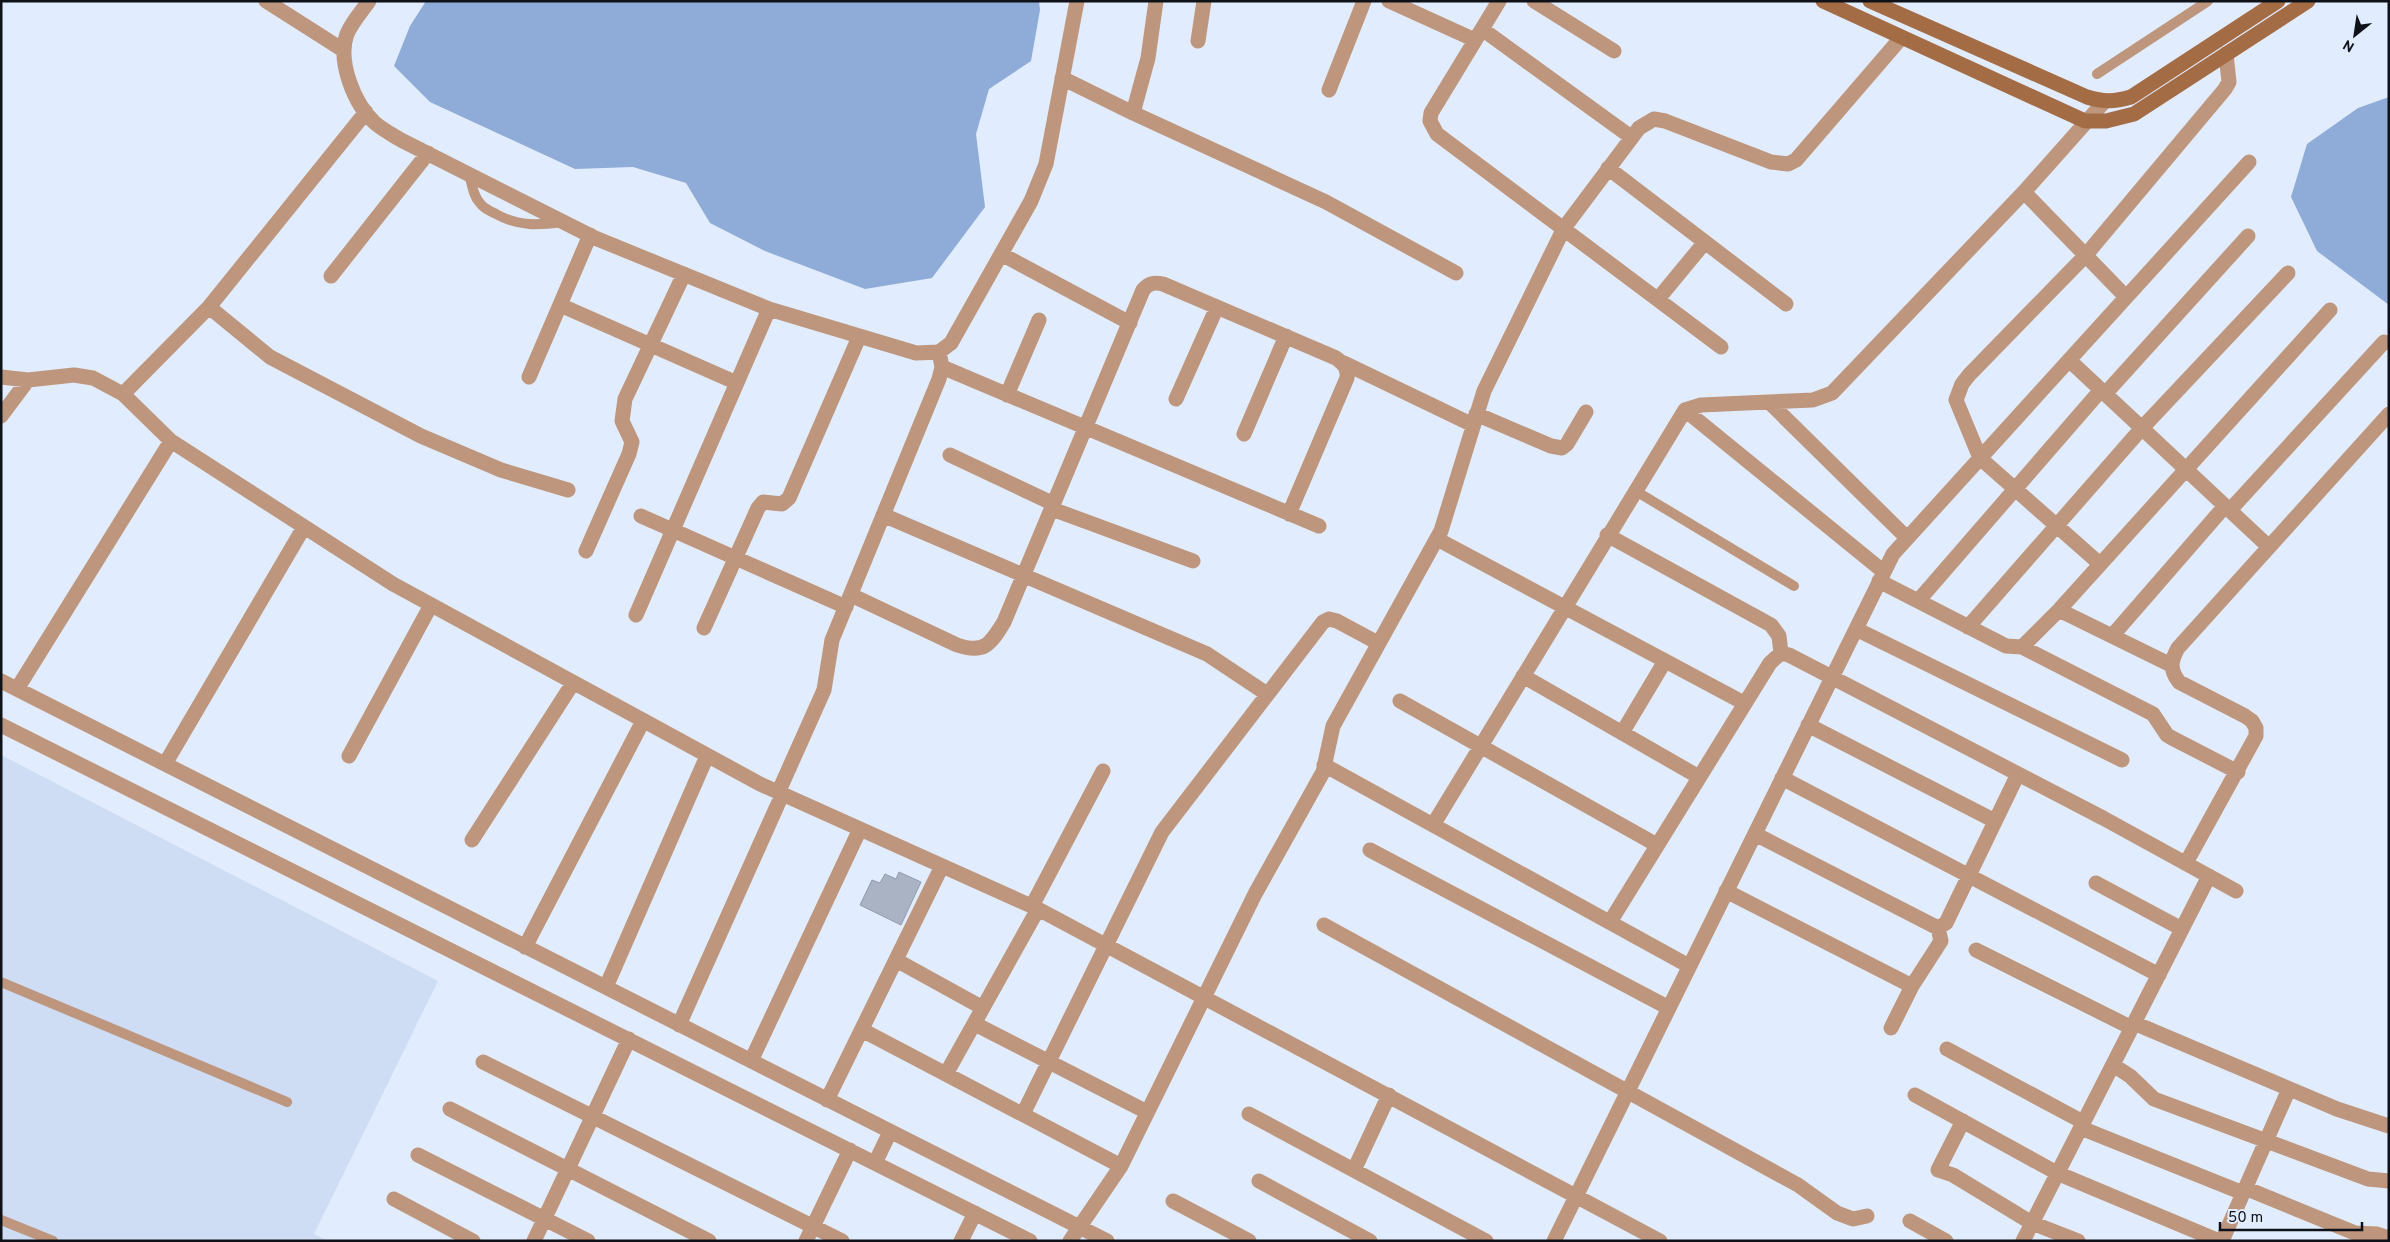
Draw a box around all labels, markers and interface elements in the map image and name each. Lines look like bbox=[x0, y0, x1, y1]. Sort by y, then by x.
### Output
north arrow bbox=[2330, 10, 2380, 60]
text: N bbox=[2341, 35, 2358, 55]
scale bar bbox=[2220, 1200, 2362, 1232]
text: 50 m bbox=[2228, 1209, 2263, 1228]

